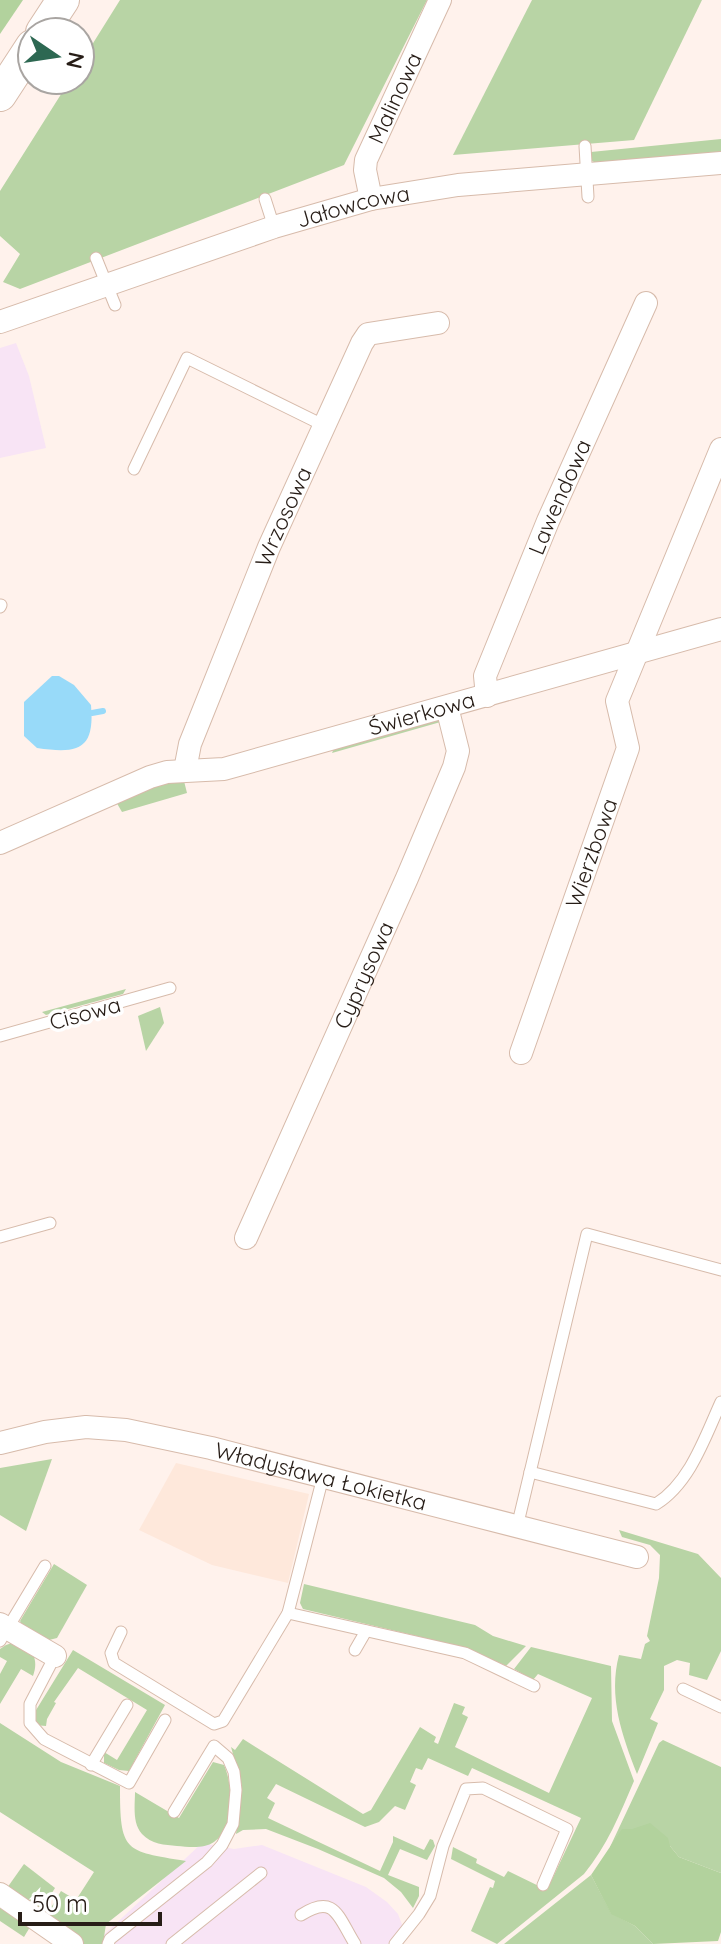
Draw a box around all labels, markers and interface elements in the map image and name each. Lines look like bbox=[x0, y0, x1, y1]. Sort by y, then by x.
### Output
north arrow bbox=[16, 16, 96, 96]
street label: Malinowa bbox=[362, 48, 428, 148]
text: N bbox=[60, 49, 91, 72]
street label: Jałowcowa bbox=[293, 179, 412, 234]
street label: Lawendowa bbox=[522, 435, 597, 559]
street label: Wrzosowa bbox=[248, 462, 318, 571]
street label: Świerkowa bbox=[365, 685, 478, 742]
street label: Wierzbowa bbox=[559, 794, 623, 911]
street label: Cyprysowa bbox=[327, 917, 400, 1033]
street label: Cisowa bbox=[46, 990, 124, 1036]
street label: Władysława Łokietka bbox=[212, 1436, 430, 1517]
scale bar bbox=[20, 1876, 160, 1926]
text: 50 m bbox=[32, 1888, 88, 1918]

